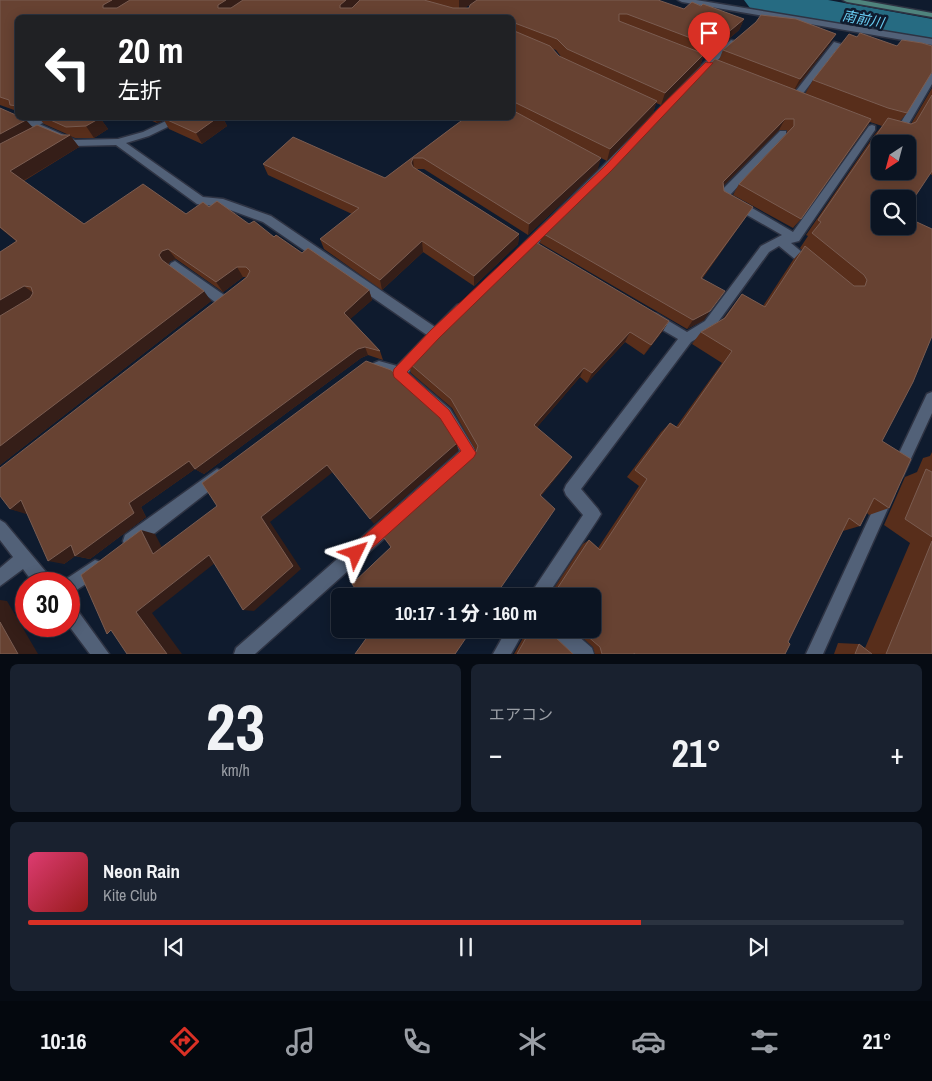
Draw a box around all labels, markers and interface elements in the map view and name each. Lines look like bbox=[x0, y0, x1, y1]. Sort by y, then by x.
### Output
water label: 南前川 bbox=[841, 6, 887, 32]
pin bbox=[688, 12, 730, 63]
icon: arrive bbox=[695, 19, 723, 47]
text: 20 m bbox=[118, 27, 183, 74]
icon: left bbox=[35, 35, 100, 100]
text: 左折 bbox=[118, 75, 162, 105]
north arrow bbox=[871, 135, 916, 180]
map controls bbox=[871, 135, 916, 235]
button: search bbox=[871, 190, 916, 235]
position arrow bbox=[329, 526, 381, 578]
speed limit sign: 30 bbox=[15, 572, 80, 637]
text: 10:17 · 1 分 · 160 m bbox=[395, 600, 537, 626]
text: 23 bbox=[206, 683, 265, 770]
text: エアコン bbox=[489, 703, 553, 725]
text: 21° bbox=[672, 728, 721, 779]
text: − bbox=[489, 735, 502, 773]
text: + bbox=[891, 735, 904, 773]
text: km/h bbox=[221, 759, 250, 781]
text: Neon Rain bbox=[103, 858, 180, 884]
text: Kite Club bbox=[103, 884, 157, 906]
icon: previous bbox=[160, 933, 188, 961]
icon: pause bbox=[452, 933, 480, 961]
icon: next bbox=[744, 933, 772, 961]
icon: directions bbox=[167, 1024, 202, 1059]
icon: music bbox=[283, 1024, 318, 1059]
icon: phone bbox=[399, 1024, 434, 1059]
icon: climate bbox=[515, 1024, 550, 1059]
icon: car bbox=[631, 1024, 666, 1059]
icon: filters bbox=[747, 1024, 782, 1059]
text: 10:16 bbox=[40, 1026, 87, 1056]
text: 21° bbox=[863, 1026, 891, 1056]

